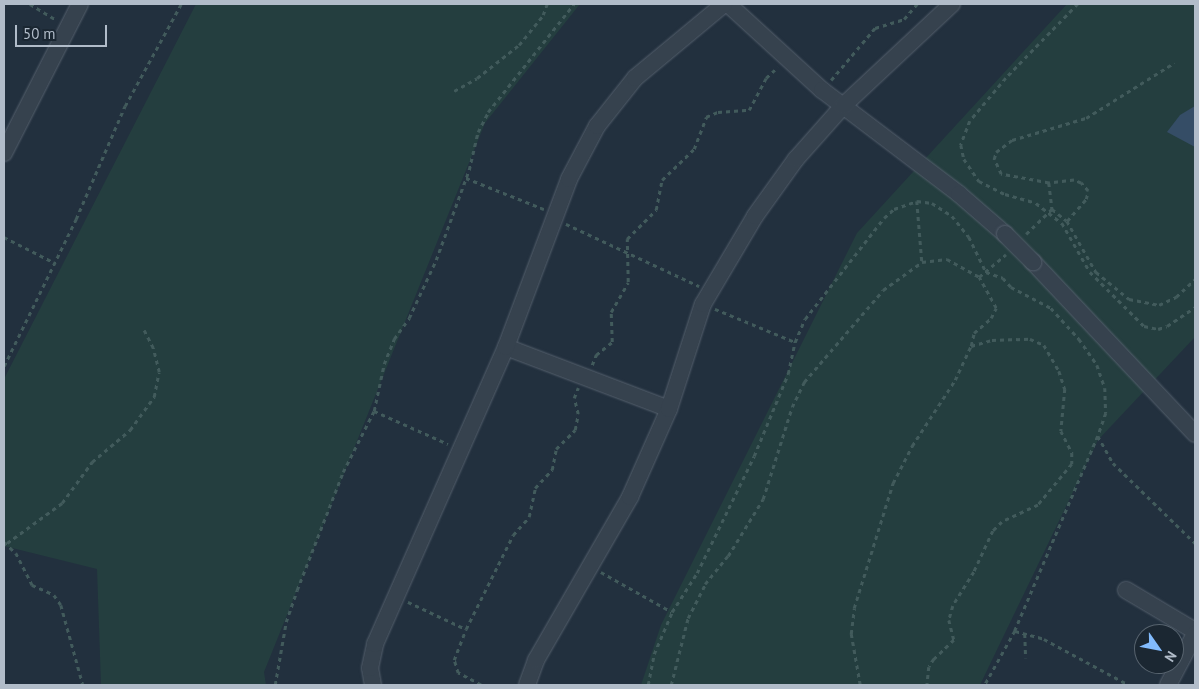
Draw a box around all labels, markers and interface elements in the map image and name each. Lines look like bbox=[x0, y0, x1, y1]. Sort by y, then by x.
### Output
scale bar bbox=[18, 15, 110, 47]
text: 50 m bbox=[23, 24, 56, 43]
north arrow bbox=[1134, 624, 1184, 674]
text: N bbox=[1161, 648, 1181, 665]

